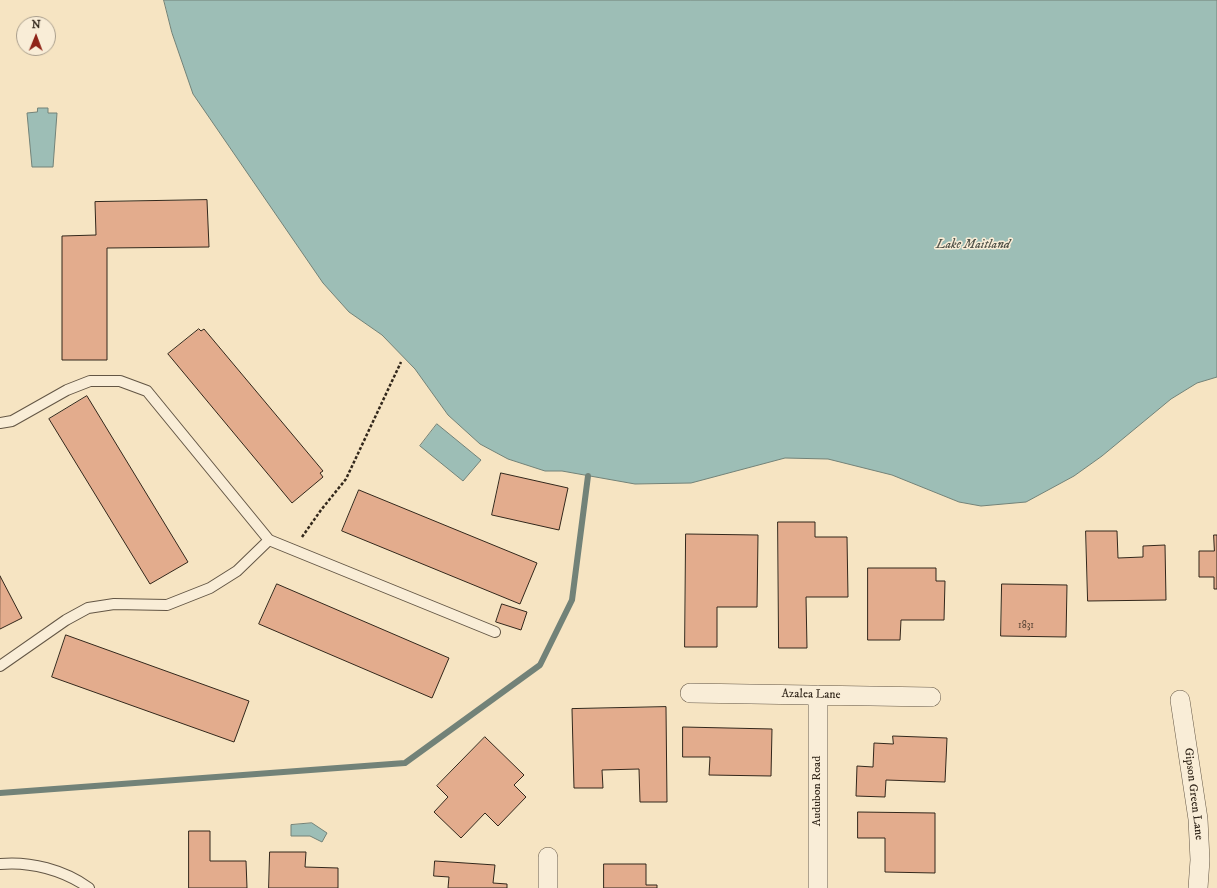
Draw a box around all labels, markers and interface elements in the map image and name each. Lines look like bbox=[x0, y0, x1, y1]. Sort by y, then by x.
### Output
north arrow bbox=[16, 16, 56, 56]
text: N bbox=[32, 18, 41, 32]
water label: Lake Maitland bbox=[936, 237, 1010, 253]
house number: 1831 bbox=[1018, 620, 1034, 632]
street label: Azalea Lane bbox=[781, 687, 841, 703]
street label: Gipson Green Lane bbox=[1180, 747, 1206, 841]
street label: Audubon Road bbox=[811, 756, 825, 826]

